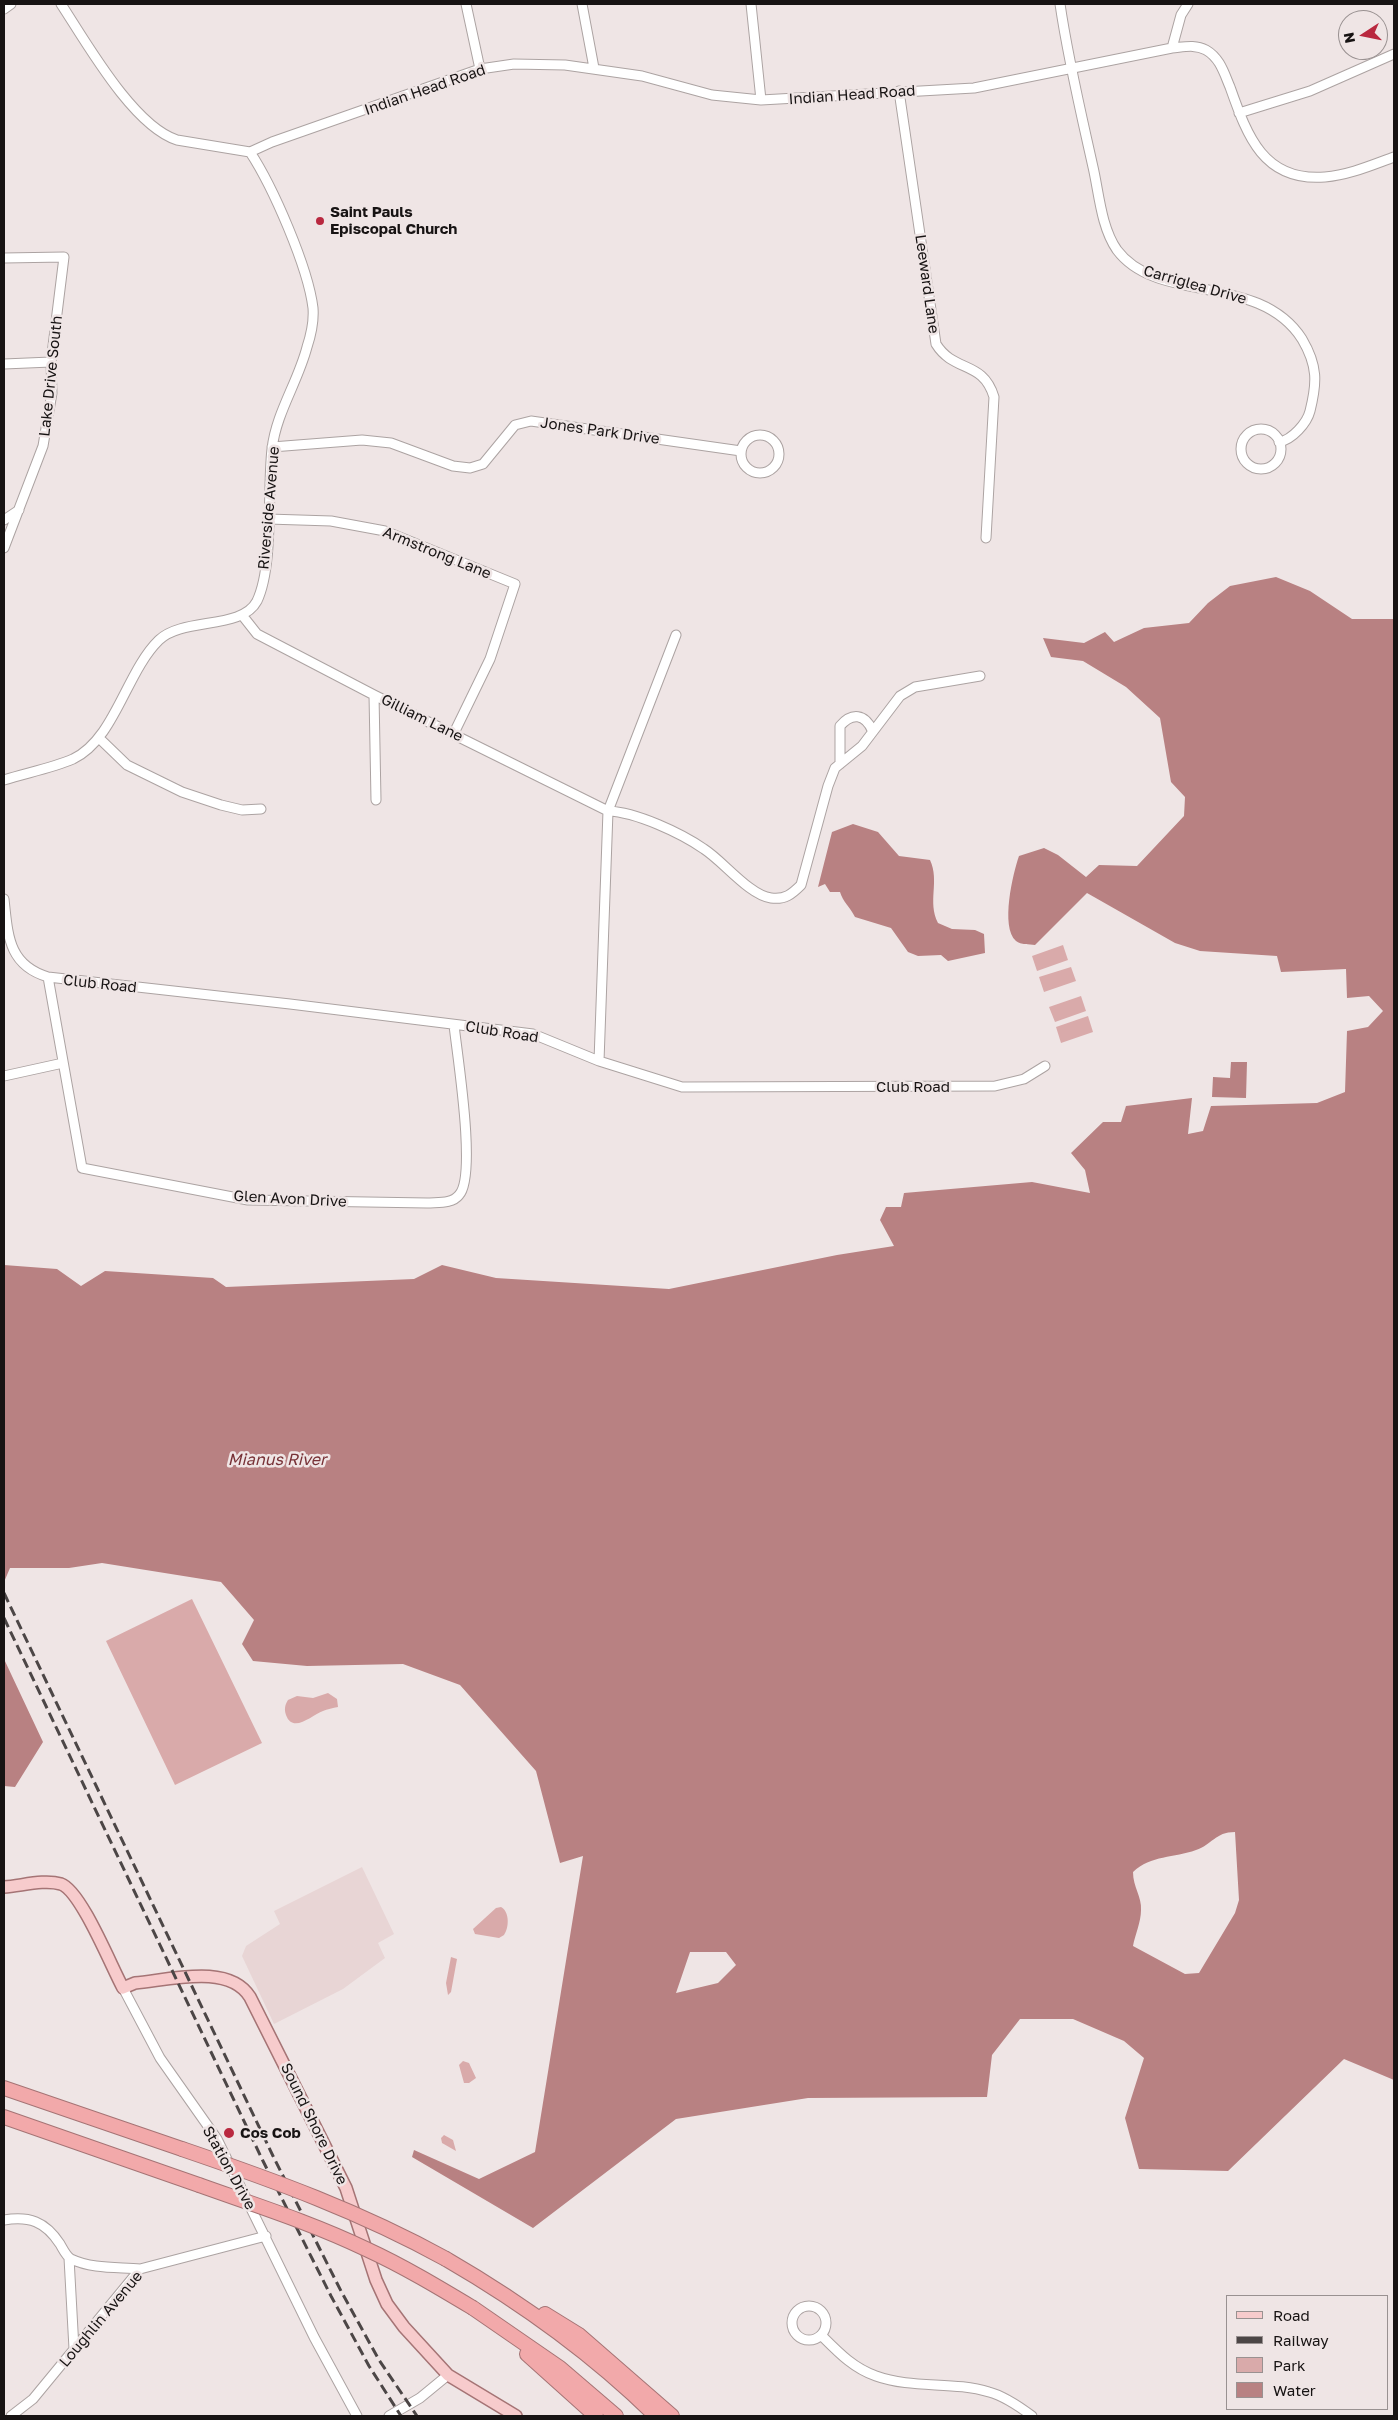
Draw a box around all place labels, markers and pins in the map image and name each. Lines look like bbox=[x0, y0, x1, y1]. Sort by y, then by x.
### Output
place label: Saint Pauls Episcopal Church bbox=[330, 203, 457, 238]
marker: Saint Pauls Episcopal Church bbox=[314, 215, 326, 227]
place label: Cos Cob bbox=[240, 2124, 301, 2142]
marker: Cos Cob bbox=[222, 2126, 236, 2140]

